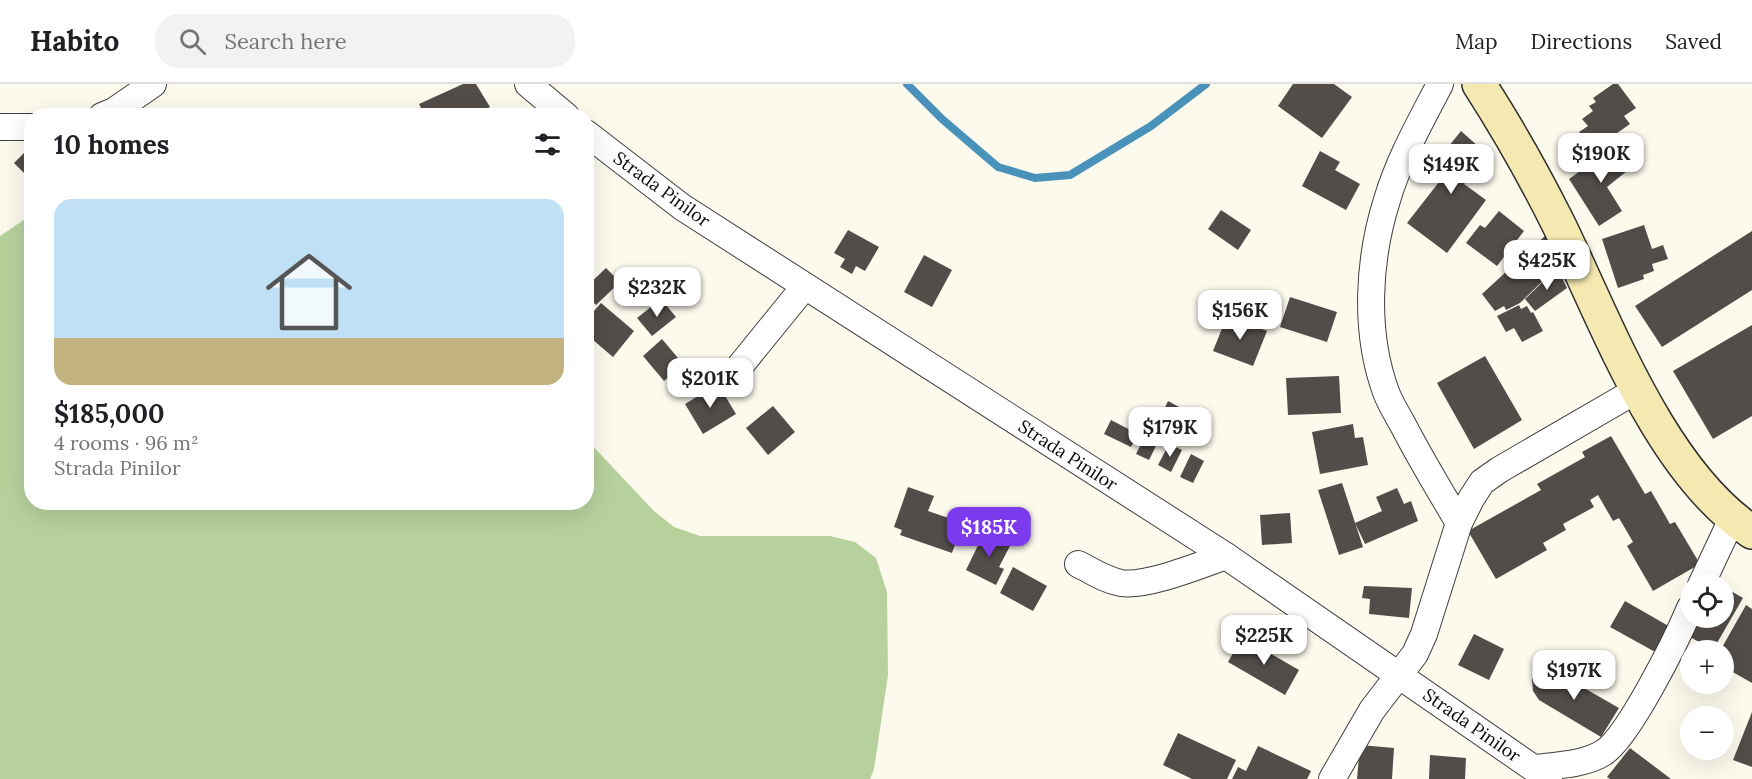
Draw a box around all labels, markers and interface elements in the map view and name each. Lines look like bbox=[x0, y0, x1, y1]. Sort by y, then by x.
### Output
search box bbox=[155, 14, 575, 68]
text: Habito bbox=[30, 23, 119, 59]
icon: search bbox=[176, 25, 209, 58]
text: Search here bbox=[224, 27, 347, 55]
text: Map bbox=[1455, 28, 1498, 55]
text: Directions bbox=[1531, 28, 1632, 55]
text: Saved bbox=[1665, 28, 1722, 55]
text: 10 homes bbox=[54, 128, 169, 161]
icon: filters bbox=[531, 128, 564, 161]
pin: $190K bbox=[1559, 133, 1643, 184]
text: $190K bbox=[1572, 140, 1630, 165]
pin: $149K bbox=[1409, 144, 1493, 195]
street label: Strada Pinilor bbox=[609, 146, 715, 232]
text: $149K bbox=[1423, 151, 1479, 176]
icon: home bbox=[255, 238, 363, 346]
pin: $425K bbox=[1505, 240, 1589, 291]
text: $425K bbox=[1518, 247, 1576, 272]
pin: $232K bbox=[615, 267, 699, 318]
text: $232K bbox=[628, 274, 686, 299]
pin: $156K bbox=[1198, 290, 1282, 341]
text: $156K bbox=[1212, 297, 1268, 322]
pin: $201K bbox=[668, 358, 752, 409]
text: $201K bbox=[681, 365, 739, 390]
text: $185,000 bbox=[54, 397, 164, 430]
pin: $179K bbox=[1128, 407, 1212, 458]
street label: Strada Pinilor bbox=[1014, 414, 1122, 496]
text: $179K bbox=[1142, 414, 1198, 439]
text: 4 rooms · 96 m² bbox=[54, 430, 199, 455]
text: Strada Pinilor bbox=[54, 455, 181, 480]
pin: $185K bbox=[947, 507, 1031, 558]
text: $185K bbox=[961, 514, 1017, 539]
map controls bbox=[1680, 574, 1734, 760]
button: locate bbox=[1680, 574, 1734, 628]
pin: $225K bbox=[1222, 615, 1306, 666]
text: $225K bbox=[1235, 622, 1293, 647]
button: + bbox=[1680, 640, 1734, 694]
pin: $197K bbox=[1532, 650, 1616, 701]
text: $197K bbox=[1546, 657, 1602, 682]
street label: Strada Pinilor bbox=[1419, 683, 1525, 767]
button: − bbox=[1680, 706, 1734, 760]

